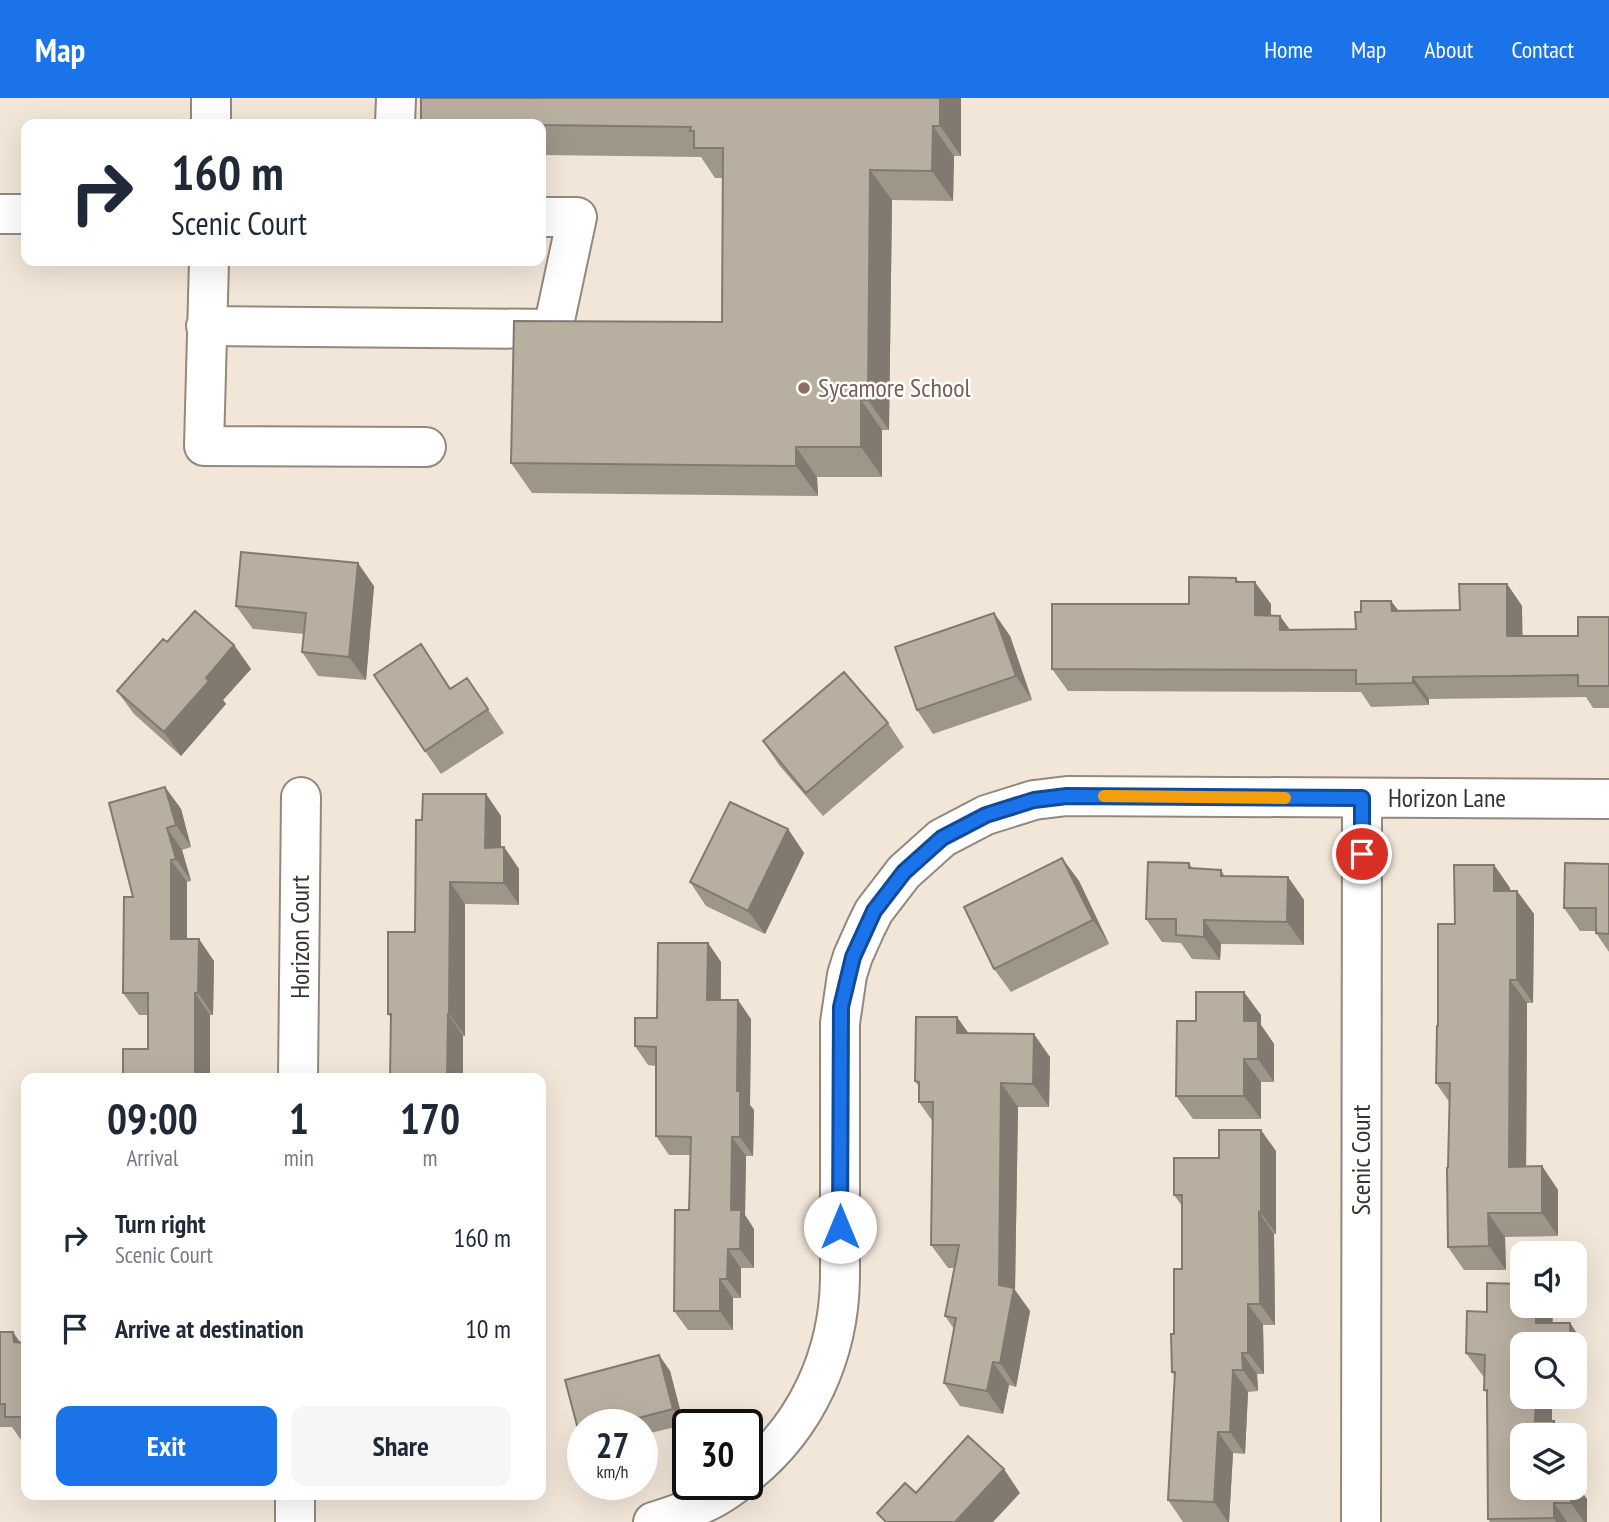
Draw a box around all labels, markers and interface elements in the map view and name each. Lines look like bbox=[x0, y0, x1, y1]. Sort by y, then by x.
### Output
text: Map bbox=[35, 28, 85, 71]
text: Home bbox=[1264, 34, 1313, 65]
text: Map bbox=[1351, 34, 1386, 65]
text: About bbox=[1424, 34, 1473, 65]
text: Contact bbox=[1511, 34, 1574, 65]
text: 160 m bbox=[171, 140, 284, 204]
icon: right bbox=[56, 147, 147, 238]
text: Scenic Court bbox=[171, 202, 307, 244]
place label: Sycamore School bbox=[818, 371, 970, 404]
marker: Sycamore School bbox=[796, 380, 812, 396]
street label: Horizon Lane bbox=[1388, 781, 1506, 814]
pin bbox=[1332, 824, 1392, 884]
icon: arrive bbox=[1343, 835, 1381, 873]
street label: Horizon Court bbox=[283, 875, 316, 999]
text: 09:00 bbox=[107, 1091, 198, 1146]
text: 1 bbox=[289, 1091, 309, 1146]
text: 170 bbox=[400, 1091, 460, 1146]
street label: Scenic Court bbox=[1344, 1105, 1377, 1215]
text: Arrival bbox=[126, 1143, 178, 1172]
text: min bbox=[284, 1143, 314, 1172]
text: m bbox=[422, 1143, 437, 1172]
position arrow bbox=[803, 1190, 877, 1264]
text: Turn right bbox=[115, 1207, 206, 1240]
icon: right bbox=[56, 1219, 94, 1257]
text: 160 m bbox=[453, 1221, 511, 1254]
text: Scenic Court bbox=[115, 1240, 213, 1269]
map controls bbox=[1510, 1241, 1587, 1500]
button: sound bbox=[1510, 1241, 1587, 1318]
icon: arrive bbox=[56, 1310, 94, 1348]
text: Arrive at destination bbox=[115, 1312, 304, 1345]
text: 10 m bbox=[465, 1312, 511, 1345]
button: search bbox=[1510, 1332, 1587, 1409]
button: Exit bbox=[56, 1406, 277, 1486]
button: Share bbox=[291, 1406, 511, 1486]
speed limit sign: 30 bbox=[672, 1409, 763, 1500]
text: 27 bbox=[596, 1422, 629, 1468]
button: layers bbox=[1510, 1423, 1587, 1500]
text: km/h bbox=[597, 1460, 628, 1483]

